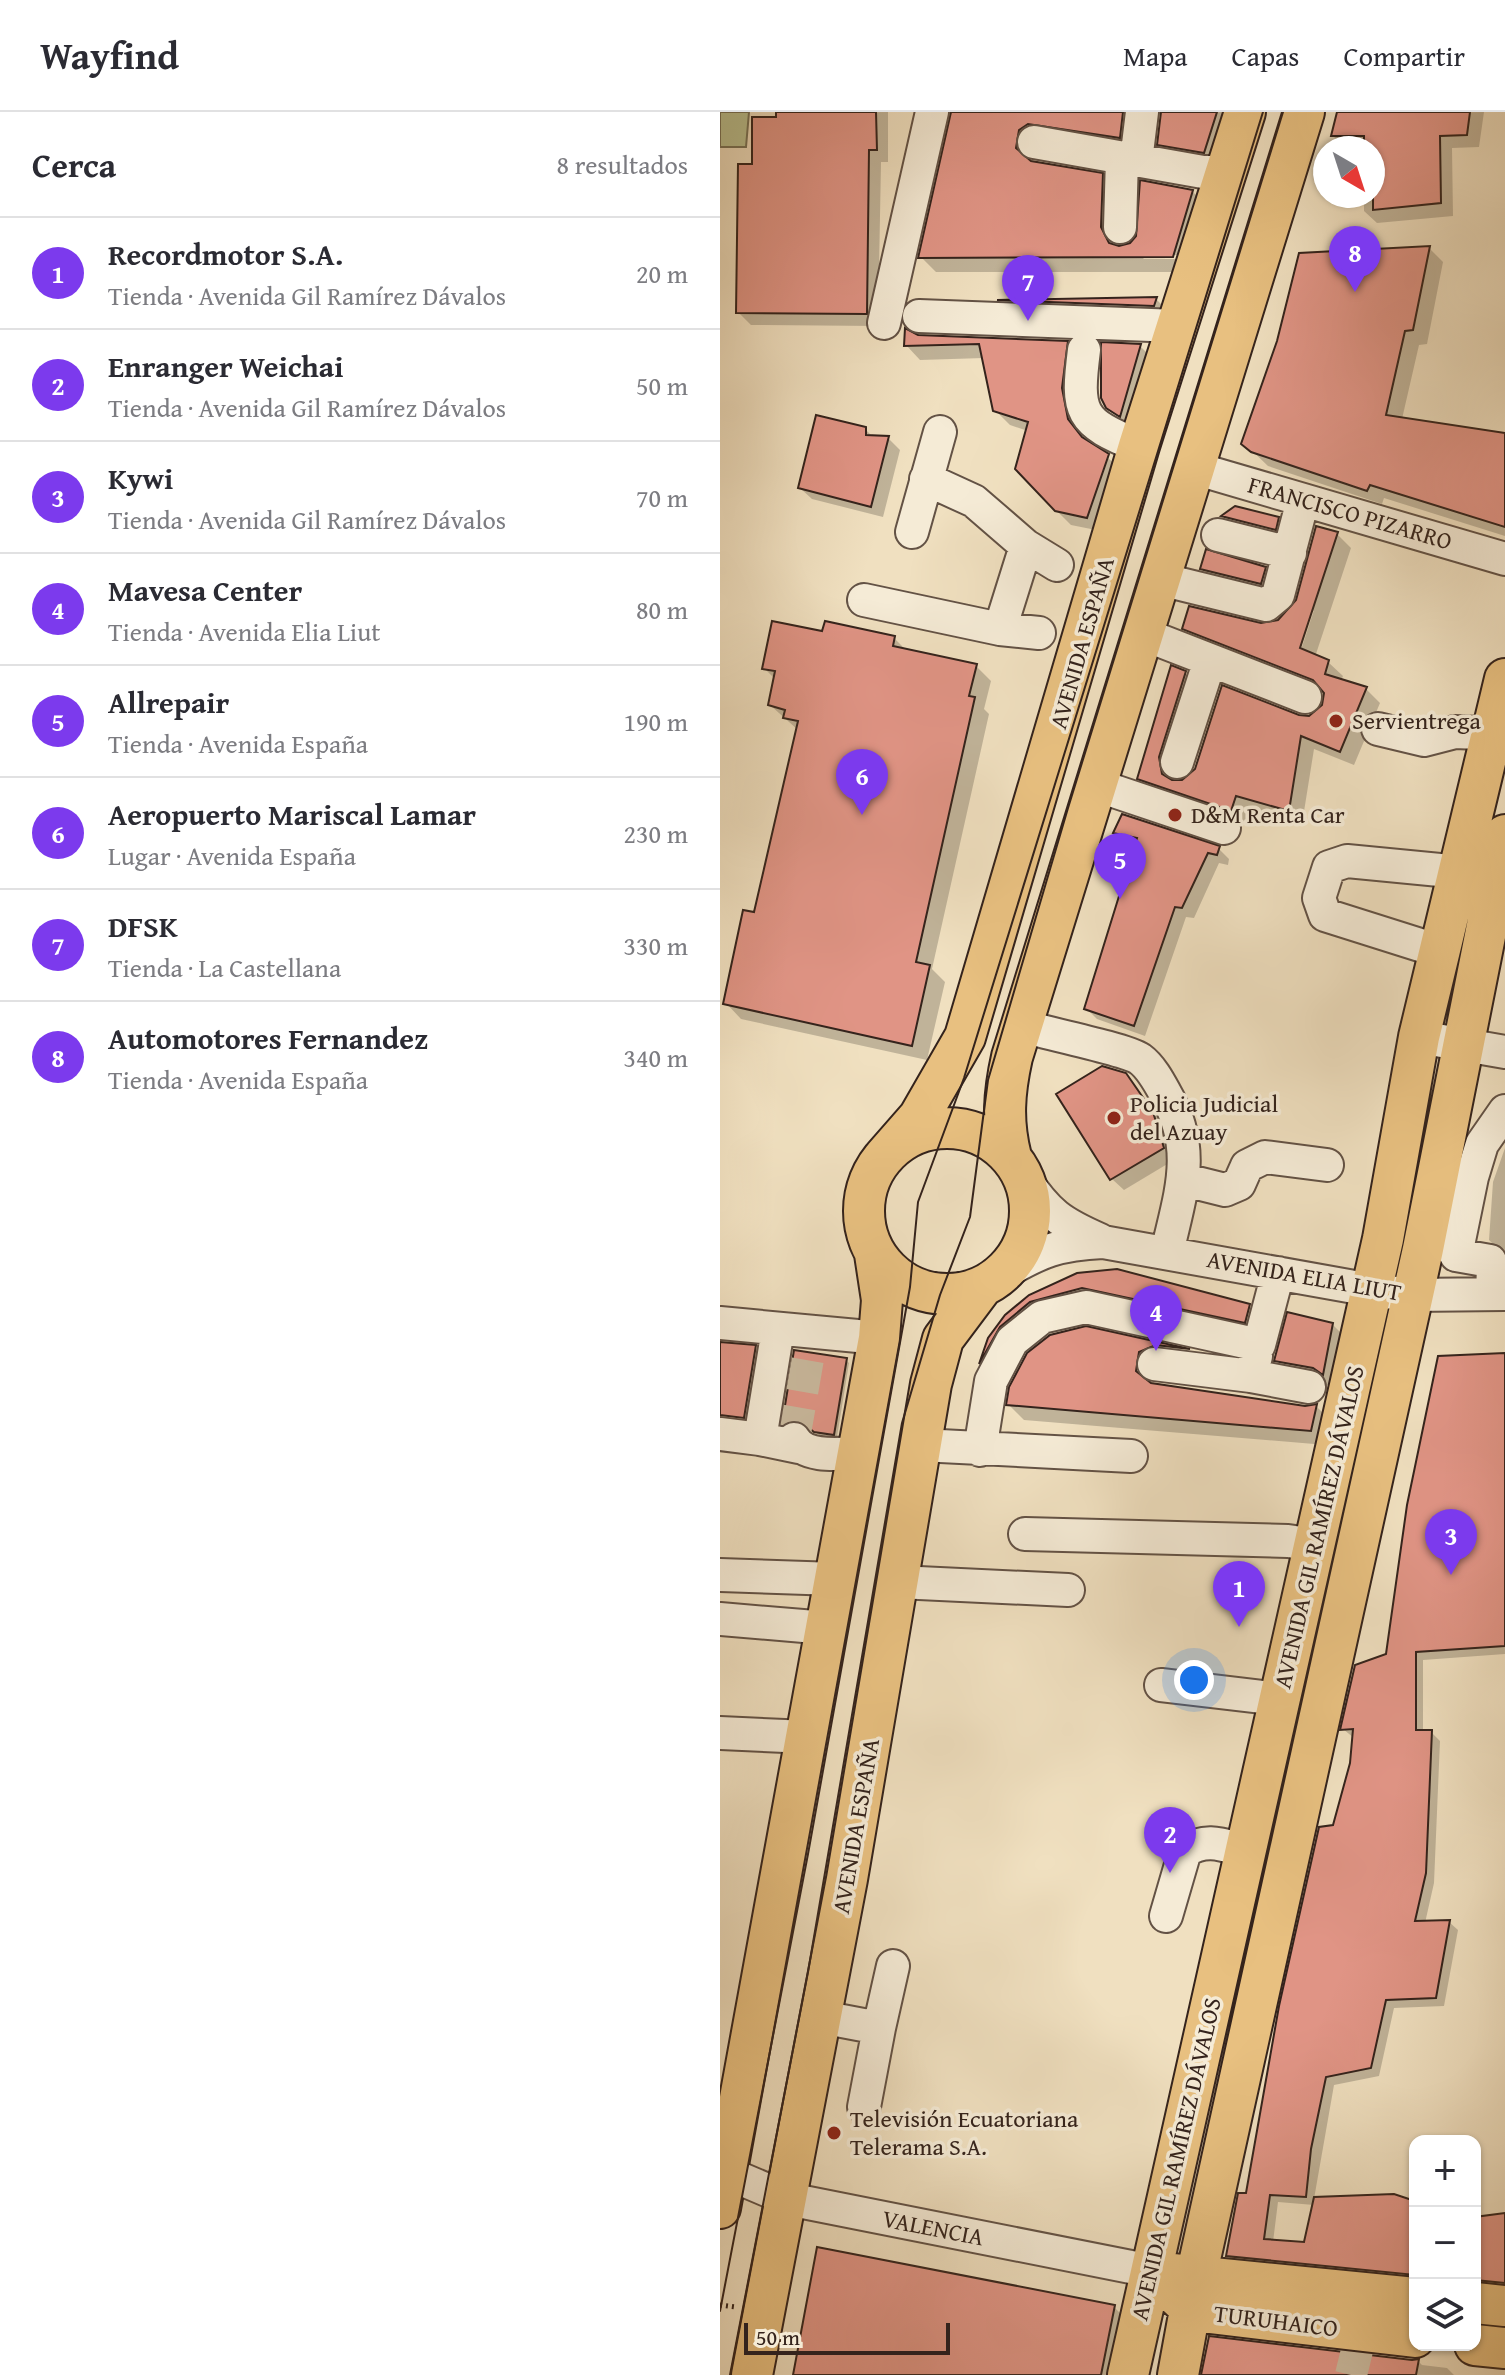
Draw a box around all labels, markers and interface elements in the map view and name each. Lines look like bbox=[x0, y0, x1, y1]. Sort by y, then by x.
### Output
text: Wayfind bbox=[40, 27, 179, 83]
text: Mapa bbox=[1123, 35, 1188, 76]
text: Capas bbox=[1232, 35, 1299, 76]
text: Compartir bbox=[1343, 35, 1465, 76]
north arrow bbox=[1313, 136, 1385, 208]
text: Cerca bbox=[32, 140, 116, 189]
text: 8 resultados bbox=[557, 145, 688, 184]
pin: 8 bbox=[1329, 226, 1381, 292]
text: Recordmotor S.A. bbox=[108, 232, 343, 276]
text: 1 bbox=[51, 254, 65, 293]
text: 20 m bbox=[636, 254, 688, 293]
pin: 7 bbox=[1002, 255, 1054, 321]
text: Tienda · Avenida Gil Ramírez Dávalos bbox=[108, 276, 506, 315]
text: Enranger Weichai bbox=[108, 344, 343, 388]
text: 2 bbox=[51, 366, 65, 405]
text: 50 m bbox=[636, 366, 688, 405]
text: Tienda · Avenida Gil Ramírez Dávalos bbox=[108, 388, 506, 427]
text: Kywi bbox=[108, 456, 173, 500]
street label: FRANCISCO PIZARRO bbox=[1244, 467, 1456, 558]
text: 3 bbox=[51, 478, 65, 517]
text: 70 m bbox=[636, 478, 688, 517]
text: Tienda · Avenida Gil Ramírez Dávalos bbox=[108, 500, 506, 539]
street label: AVENIDA ESPAÑA bbox=[1040, 552, 1123, 733]
text: Mavesa Center bbox=[108, 568, 302, 612]
text: 4 bbox=[51, 590, 65, 629]
text: 80 m bbox=[636, 590, 688, 629]
text: Tienda · Avenida Elia Liut bbox=[108, 612, 380, 651]
text: Allrepair bbox=[108, 680, 229, 724]
text: 5 bbox=[51, 702, 65, 741]
text: 190 m bbox=[623, 702, 688, 741]
place label: Servientrega bbox=[1352, 703, 1482, 738]
marker: Servientrega bbox=[1327, 712, 1345, 730]
text: Tienda · Avenida España bbox=[108, 724, 368, 763]
pin: 6 bbox=[836, 749, 888, 815]
text: Aeropuerto Mariscal Lamar bbox=[108, 792, 476, 836]
place label: D&M Renta Car bbox=[1191, 797, 1345, 832]
marker: D&M Renta Car bbox=[1166, 806, 1184, 824]
text: 6 bbox=[51, 814, 65, 853]
text: 230 m bbox=[623, 814, 688, 853]
pin: 5 bbox=[1094, 833, 1146, 899]
text: Lugar · Avenida España bbox=[108, 836, 356, 875]
text: DFSK bbox=[108, 904, 178, 948]
text: 7 bbox=[51, 926, 65, 965]
text: 330 m bbox=[623, 926, 688, 965]
text: Tienda · La Castellana bbox=[108, 948, 341, 987]
text: Automotores Fernandez bbox=[108, 1016, 428, 1060]
text: 8 bbox=[51, 1038, 65, 1077]
text: 340 m bbox=[623, 1038, 688, 1077]
text: Tienda · Avenida España bbox=[108, 1060, 368, 1099]
place label: Policia Judicial del Azuay bbox=[1130, 1086, 1278, 1149]
marker: Policia Judicial del Azuay bbox=[1105, 1109, 1123, 1127]
street label: AVENIDA ELIA LIUT bbox=[1204, 1241, 1404, 1310]
pin: 4 bbox=[1130, 1285, 1182, 1351]
street label: AVENIDA GIL RAMÍREZ DÁVALOS bbox=[1264, 1362, 1373, 1692]
pin: 3 bbox=[1425, 1509, 1477, 1575]
pin: 1 bbox=[1213, 1561, 1265, 1627]
your location bbox=[1174, 1660, 1214, 1700]
street label: AVENIDA ESPAÑA bbox=[823, 1735, 888, 1916]
pin: 2 bbox=[1144, 1807, 1196, 1873]
street label: AVENIDA GIL RAMÍREZ DÁVALOS bbox=[1121, 1994, 1230, 2324]
place label: Televisión Ecuatoriana Telerama S.A. bbox=[850, 2101, 1079, 2164]
marker: Televisión Ecuatoriana Telerama S.A. bbox=[825, 2124, 843, 2142]
map controls bbox=[1409, 2135, 1481, 2351]
button: + bbox=[1409, 2135, 1481, 2207]
street label: VALENCIA bbox=[879, 2201, 987, 2255]
button: − bbox=[1409, 2207, 1481, 2279]
button: layers bbox=[1409, 2279, 1481, 2351]
street label: TURUHAICO bbox=[1212, 2296, 1340, 2345]
scale bar bbox=[744, 2319, 950, 2355]
text: 50 m bbox=[756, 2321, 800, 2353]

